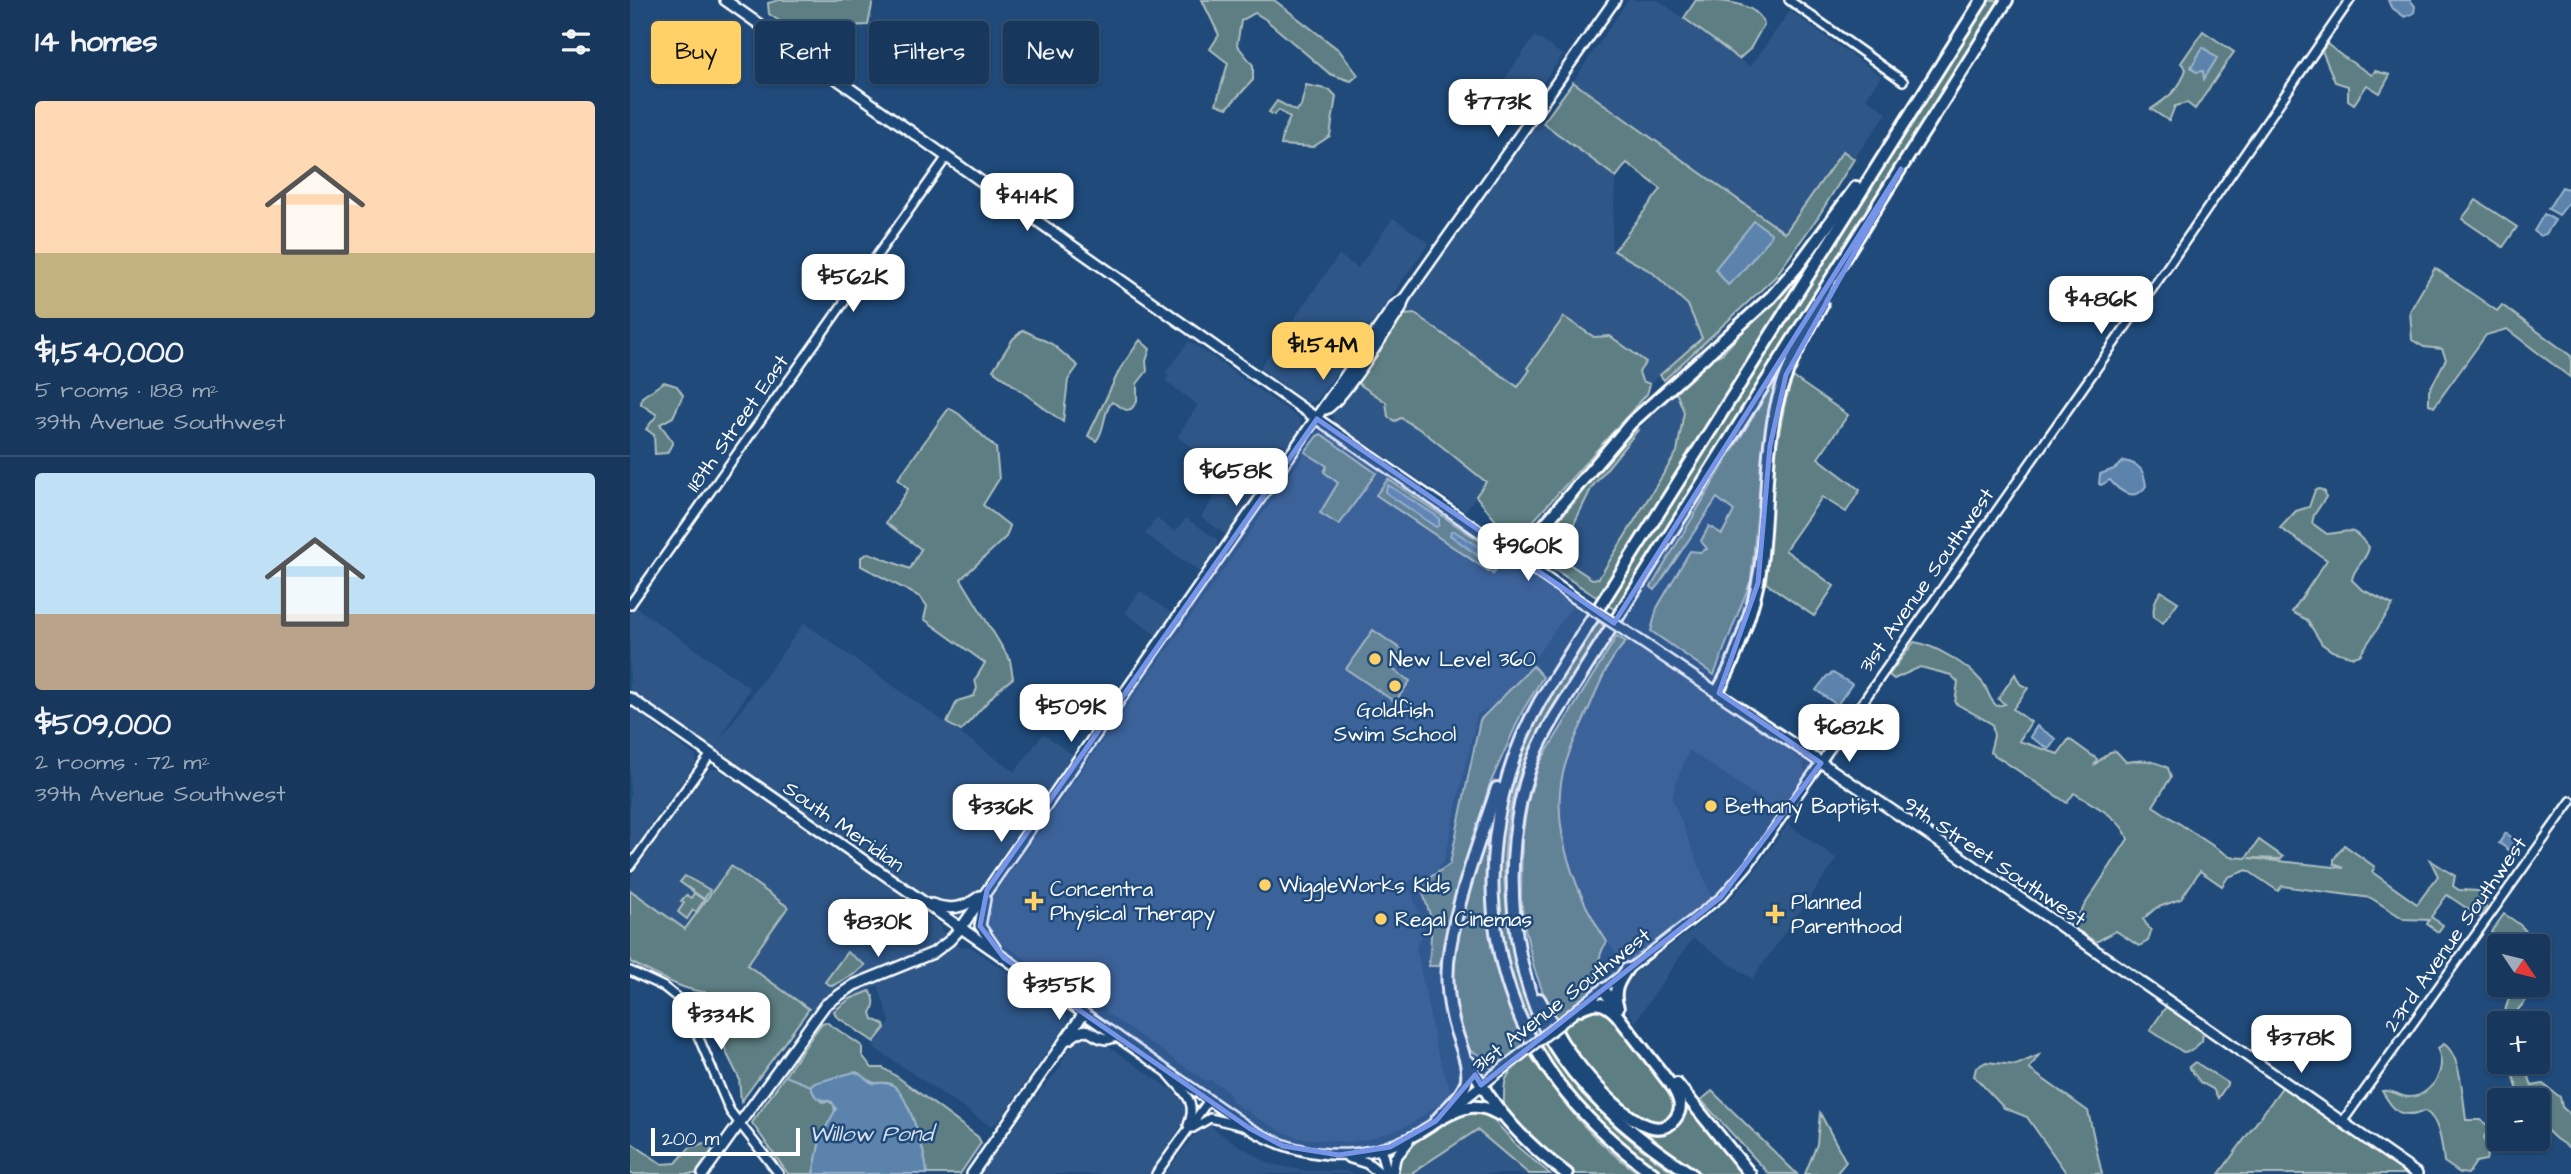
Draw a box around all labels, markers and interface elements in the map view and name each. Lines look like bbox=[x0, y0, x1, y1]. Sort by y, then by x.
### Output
text: 14 homes bbox=[35, 21, 158, 63]
chip: Buy bbox=[651, 21, 741, 84]
chip: Rent bbox=[755, 21, 855, 84]
chip: Filters bbox=[869, 21, 989, 84]
chip: New bbox=[1003, 21, 1099, 84]
icon: filters bbox=[557, 23, 595, 61]
pin: $773K bbox=[1449, 80, 1547, 139]
text: $773K bbox=[1465, 86, 1531, 118]
icon: home bbox=[252, 147, 378, 273]
pin: $414K bbox=[978, 174, 1076, 233]
text: $414K bbox=[997, 180, 1057, 212]
pin: $562K bbox=[804, 254, 902, 314]
text: $562K bbox=[818, 261, 888, 293]
pin: $486K bbox=[2052, 276, 2150, 336]
text: $486K bbox=[2065, 283, 2137, 315]
pin: $1.54M bbox=[1266, 322, 1380, 382]
text: $1.54M bbox=[1288, 329, 1358, 361]
text: $1,540,000 bbox=[35, 332, 184, 374]
street label: 118th Street East bbox=[679, 348, 796, 498]
text: 5 rooms · 188 m² bbox=[35, 374, 219, 406]
text: 39th Avenue Southwest bbox=[35, 406, 286, 438]
pin: $658K bbox=[1187, 448, 1285, 508]
text: $658K bbox=[1200, 455, 1272, 487]
street label: 31st Avenue Southwest bbox=[1852, 482, 2002, 679]
icon: home bbox=[252, 519, 378, 645]
pin: $960K bbox=[1479, 524, 1577, 583]
text: $960K bbox=[1494, 530, 1562, 562]
place label: New Level 360 bbox=[1389, 645, 1536, 674]
marker: New Level 360 bbox=[1367, 651, 1383, 667]
marker: Goldfish Swim School bbox=[1387, 678, 1403, 694]
pin: $509K bbox=[1022, 684, 1120, 744]
text: $509K bbox=[1036, 691, 1106, 723]
place label: Goldfish Swim School bbox=[1334, 696, 1456, 749]
text: $509,000 bbox=[35, 704, 171, 746]
pin: $682K bbox=[1800, 704, 1898, 764]
text: $682K bbox=[1814, 711, 1884, 743]
text: 2 rooms · 72 m² bbox=[35, 746, 210, 778]
street label: South Meridian bbox=[777, 774, 910, 879]
text: 39th Avenue Southwest bbox=[35, 778, 286, 810]
pin: $336K bbox=[952, 784, 1050, 844]
street label: 9th Street Southwest bbox=[1898, 789, 2092, 934]
text: $336K bbox=[969, 791, 1033, 823]
place label: Bethany Baptist bbox=[1725, 792, 1880, 823]
marker: Bethany Baptist bbox=[1703, 798, 1719, 814]
street label: 23rd Avenue Southwest bbox=[2377, 830, 2534, 1038]
place label: WiggleWorks Kids bbox=[1279, 871, 1450, 902]
place label: Concentra Physical Therapy bbox=[1050, 875, 1216, 930]
marker: WiggleWorks Kids bbox=[1257, 877, 1273, 893]
place label: Planned Parenthood bbox=[1791, 888, 1902, 941]
marker: Concentra Physical Therapy bbox=[1024, 891, 1044, 911]
pin: $830K bbox=[829, 900, 927, 959]
marker: Planned Parenthood bbox=[1765, 904, 1785, 924]
place label: Regal Cinemas bbox=[1395, 905, 1532, 936]
text: $830K bbox=[844, 906, 912, 938]
marker: Regal Cinemas bbox=[1373, 911, 1389, 927]
street label: 31st Avenue Southwest bbox=[1466, 921, 1657, 1079]
north arrow bbox=[2487, 934, 2550, 998]
map controls bbox=[2487, 934, 2550, 1151]
pin: $355K bbox=[1010, 962, 1108, 1022]
text: $355K bbox=[1024, 969, 1095, 1001]
pin: $334K bbox=[672, 992, 770, 1052]
text: $334K bbox=[688, 999, 754, 1031]
button: + bbox=[2487, 1011, 2550, 1074]
pin: $378K bbox=[2252, 1016, 2350, 1075]
text: $378K bbox=[2267, 1022, 2335, 1054]
button: − bbox=[2487, 1088, 2550, 1151]
water label: Willow Pond bbox=[809, 1118, 937, 1150]
scale bar bbox=[651, 1125, 800, 1157]
text: 200 m bbox=[662, 1126, 719, 1153]

